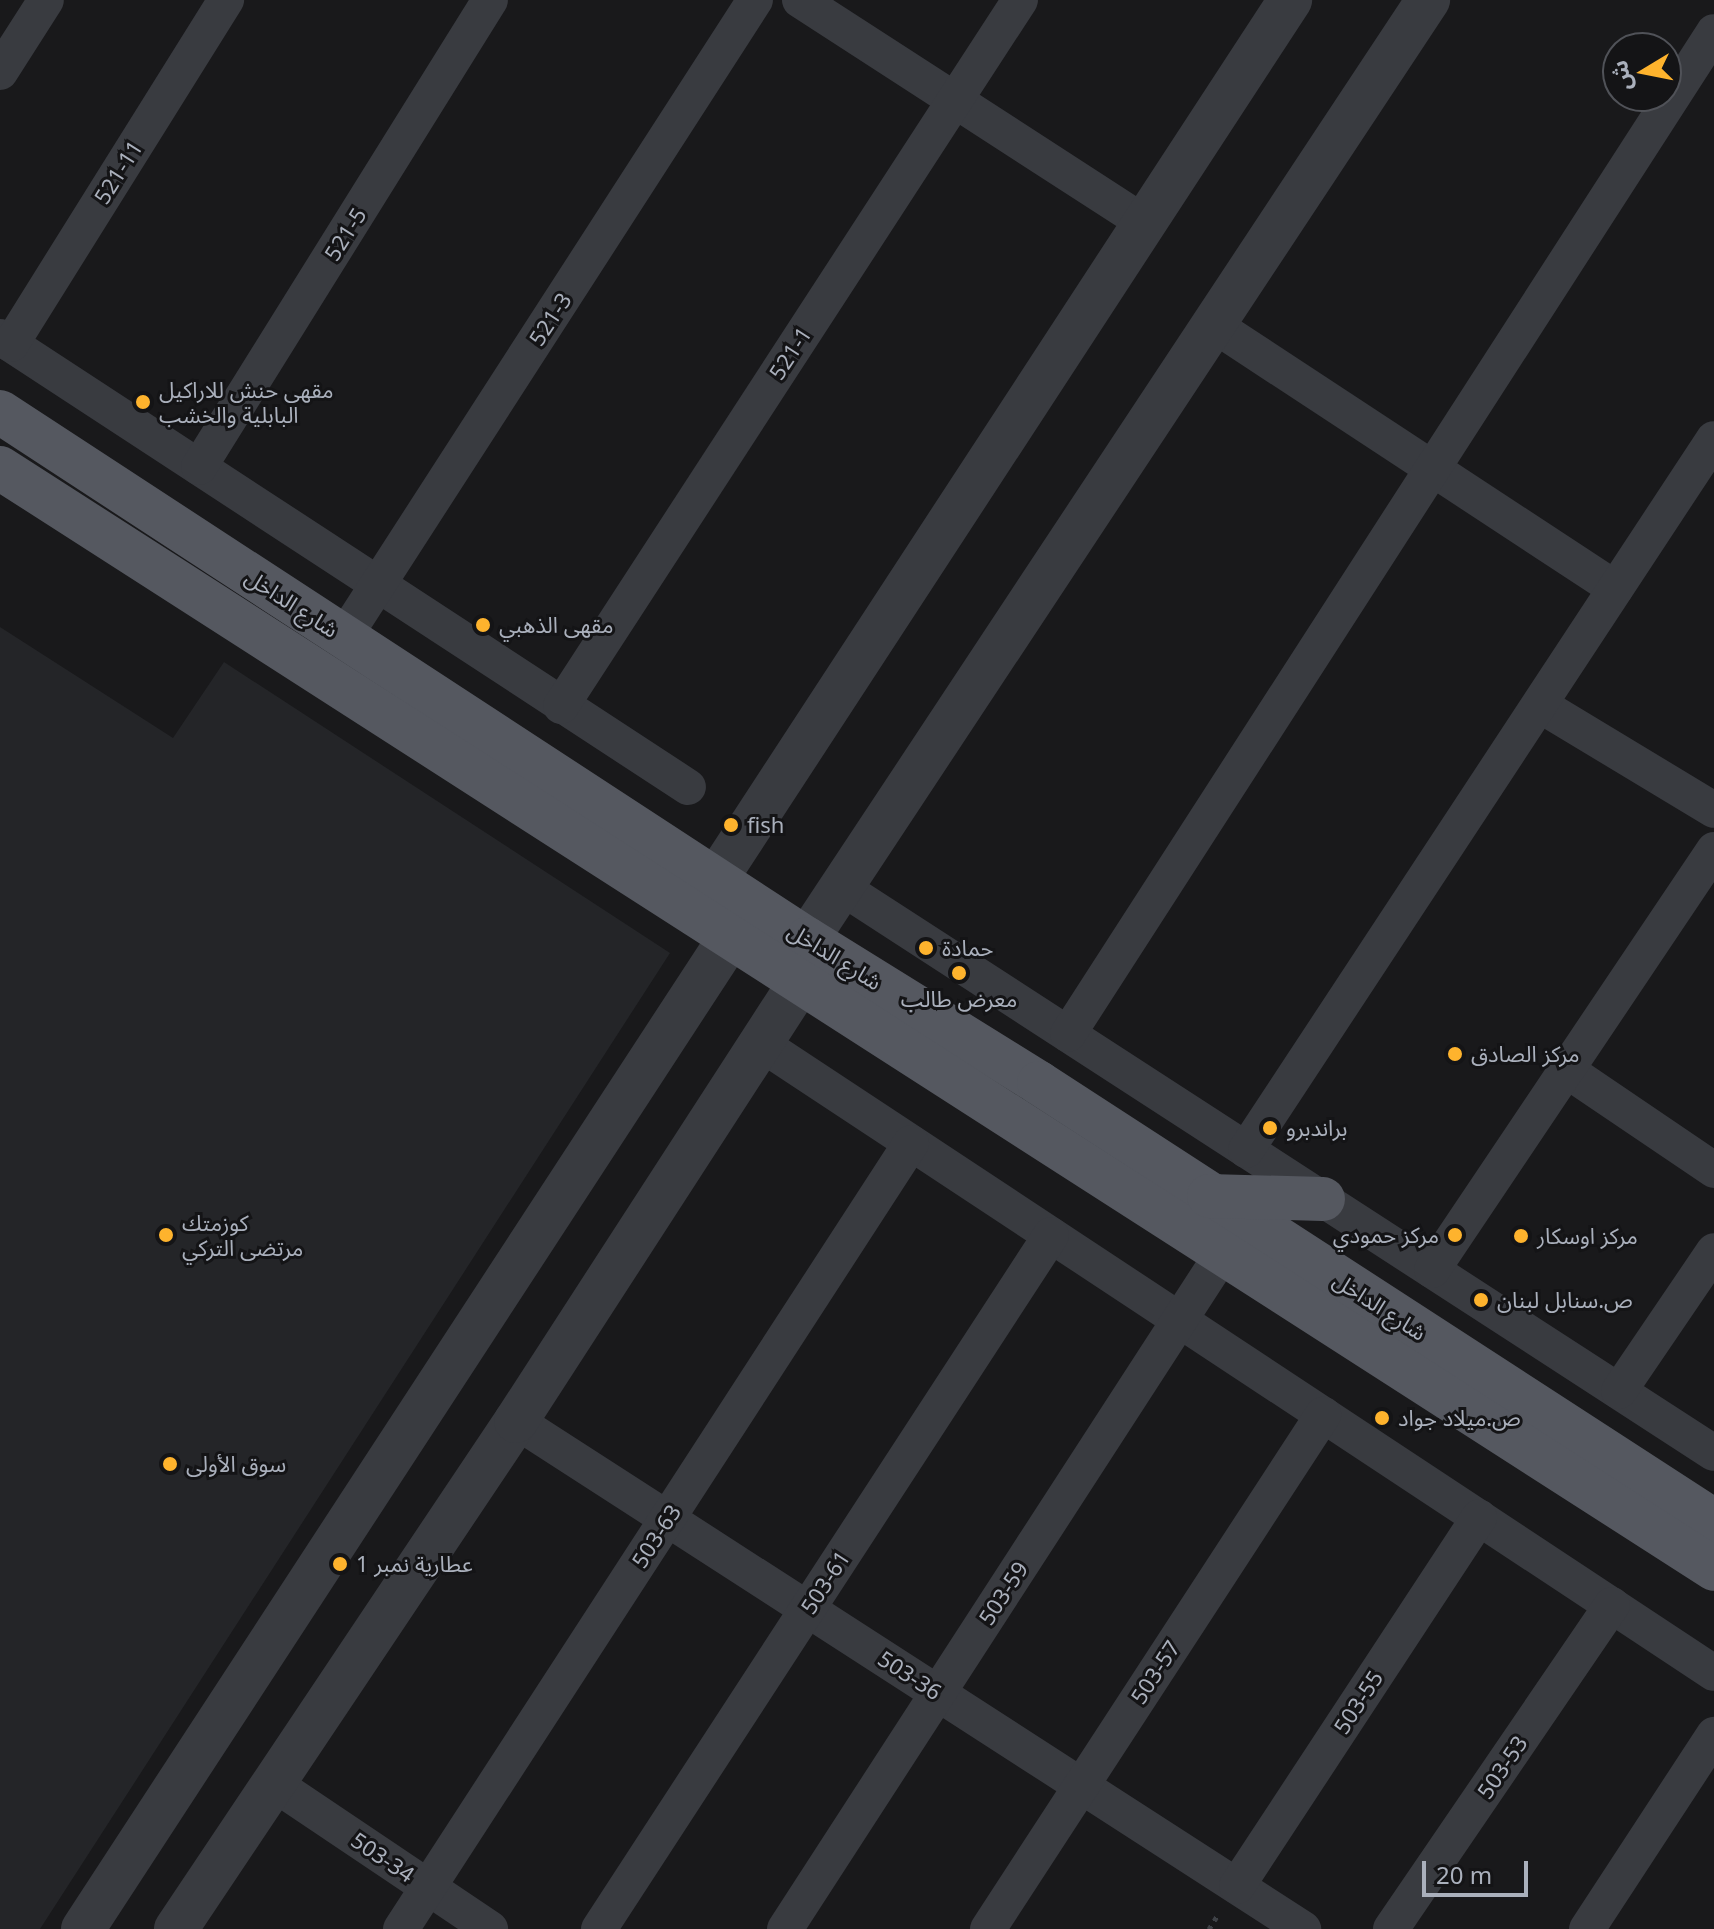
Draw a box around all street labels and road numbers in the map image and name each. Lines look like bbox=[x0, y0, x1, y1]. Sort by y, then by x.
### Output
street label: 521-11 bbox=[88, 135, 148, 209]
street label: 521-5 bbox=[319, 203, 371, 265]
street label: 521-3 bbox=[523, 288, 577, 350]
street label: 521-1 bbox=[763, 322, 817, 384]
street label: شارع الداخل bbox=[241, 563, 343, 643]
street label: شارع الداخل bbox=[783, 917, 887, 995]
street label: شارع الداخل bbox=[1329, 1266, 1431, 1346]
street label: 503-63 bbox=[626, 1499, 686, 1573]
street label: 503-61 bbox=[795, 1545, 855, 1619]
street label: 503-59 bbox=[973, 1556, 1033, 1630]
street label: 503-57 bbox=[1125, 1635, 1185, 1709]
street label: 503-36 bbox=[873, 1645, 947, 1705]
street label: 503-55 bbox=[1328, 1665, 1388, 1739]
street label: 503-53 bbox=[1471, 1731, 1533, 1803]
street label: 503-34 bbox=[347, 1826, 419, 1888]

